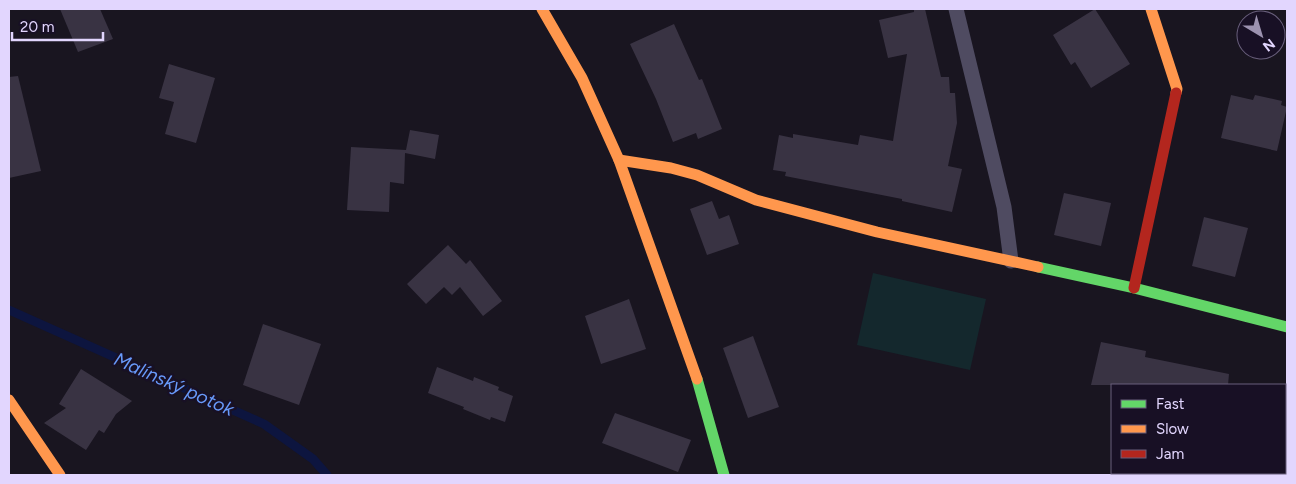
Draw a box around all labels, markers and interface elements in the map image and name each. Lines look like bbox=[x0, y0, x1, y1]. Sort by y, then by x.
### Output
scale bar bbox=[12, 10, 104, 42]
north arrow bbox=[1236, 10, 1286, 60]
text: 20 m bbox=[20, 18, 54, 36]
text: N bbox=[1259, 35, 1278, 55]
water label: Malínský potok bbox=[110, 347, 238, 421]
legend bbox=[1111, 384, 1286, 474]
text: Fast bbox=[1156, 395, 1185, 413]
text: Slow bbox=[1156, 420, 1189, 438]
text: Jam bbox=[1156, 445, 1184, 463]

